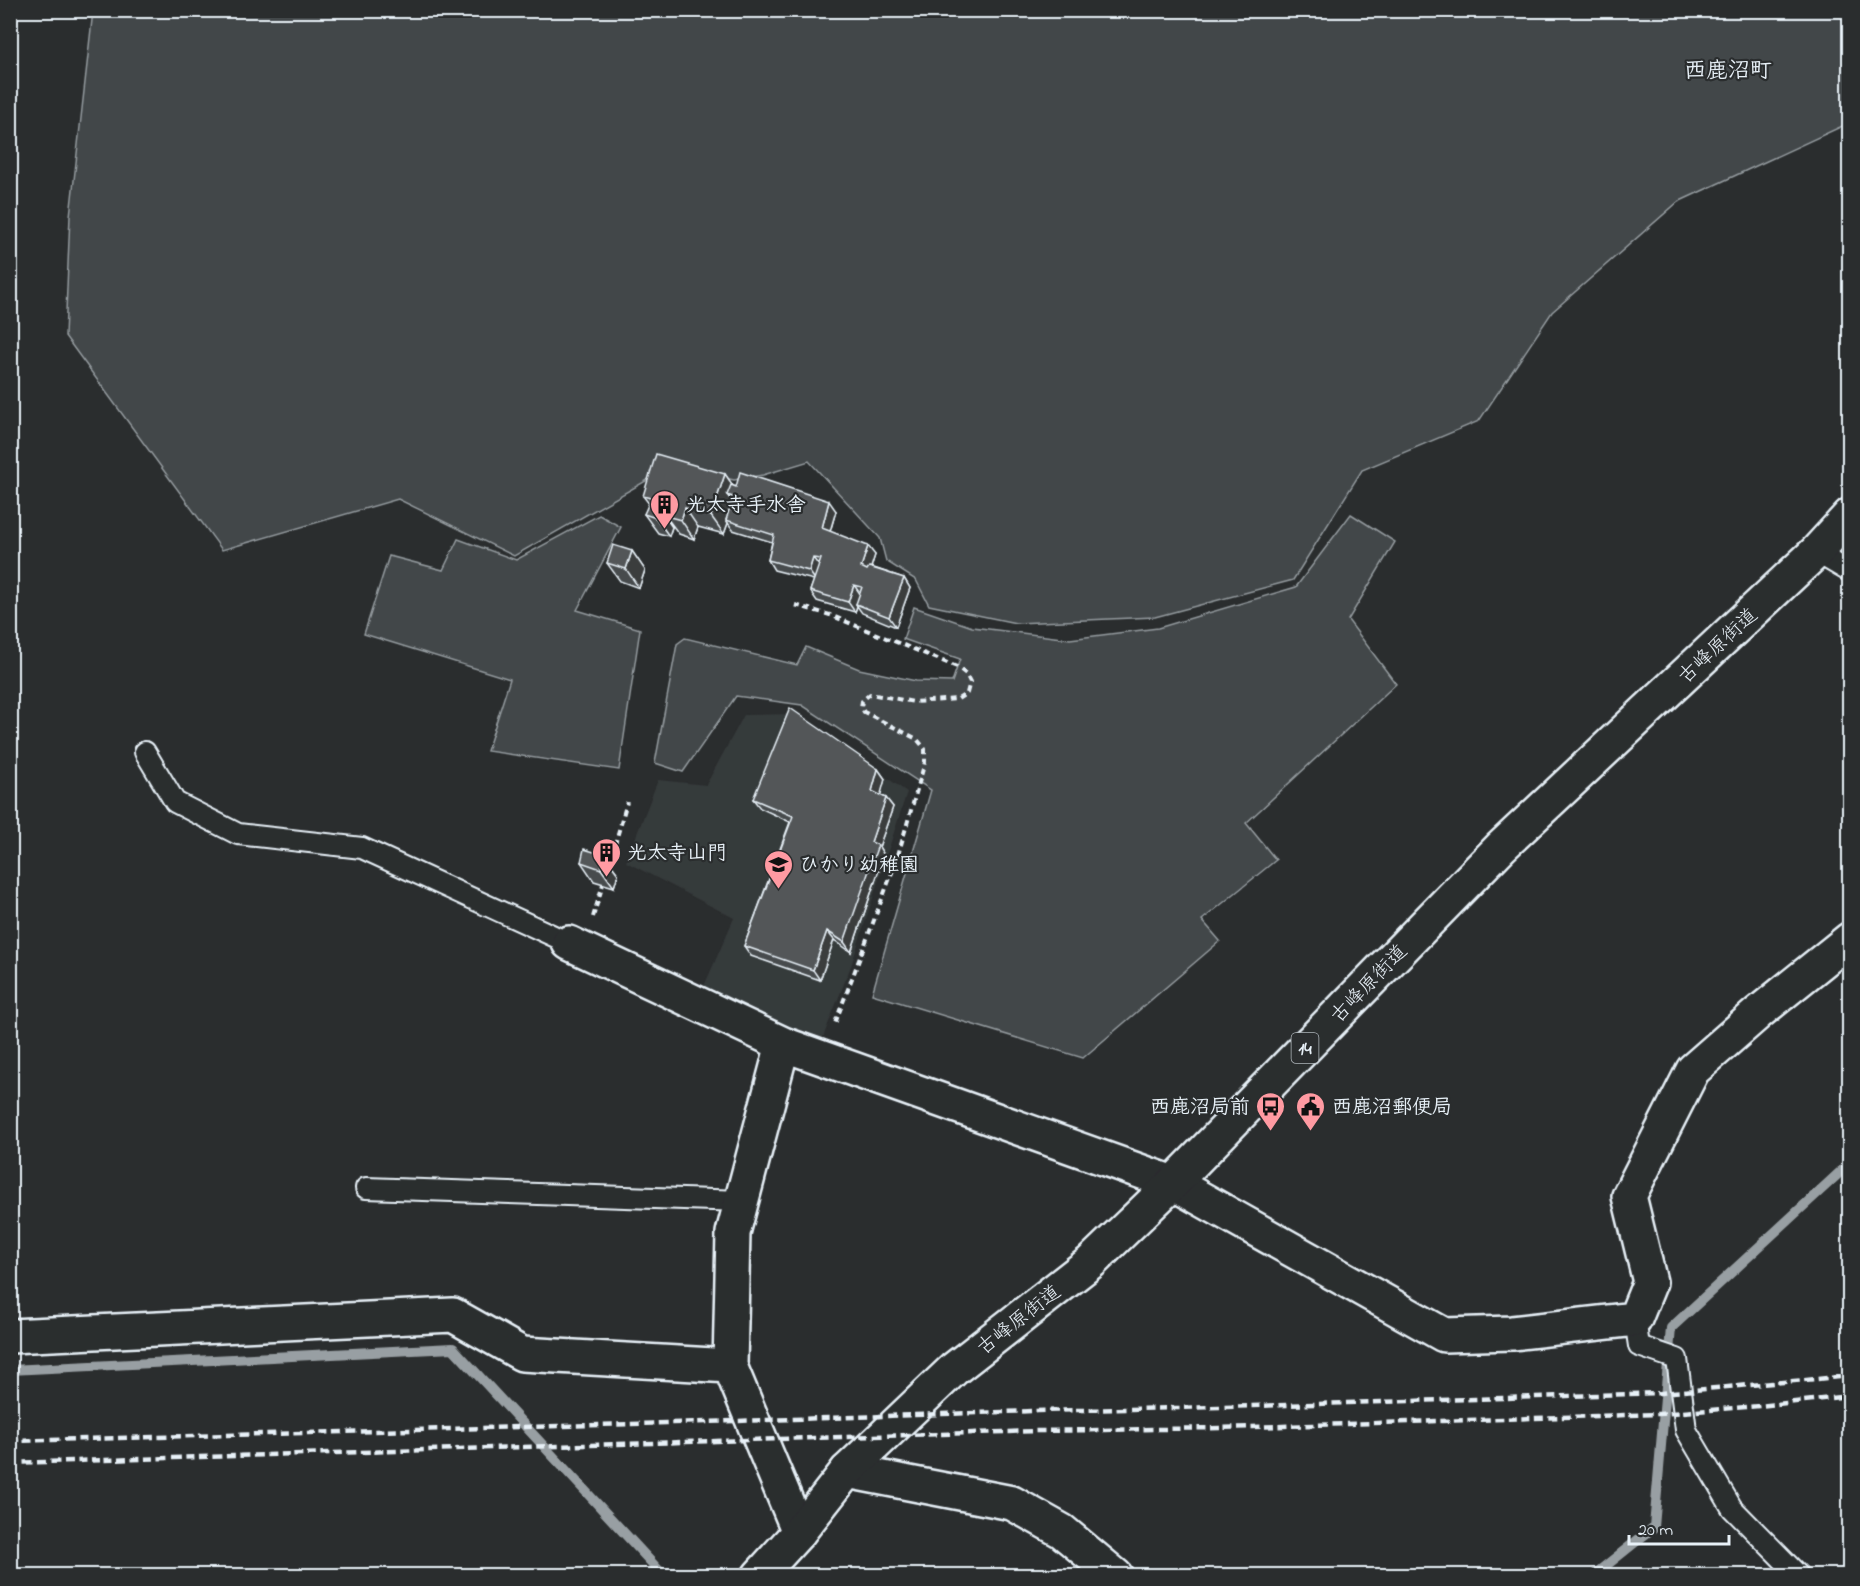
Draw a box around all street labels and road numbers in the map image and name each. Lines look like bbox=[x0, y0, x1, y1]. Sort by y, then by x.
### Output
street label: 古峰原街道 bbox=[1672, 602, 1765, 692]
street label: 古峰原街道 bbox=[1325, 939, 1415, 1031]
road number: 14 bbox=[1292, 1033, 1318, 1063]
street label: 古峰原街道 bbox=[971, 1279, 1068, 1363]

